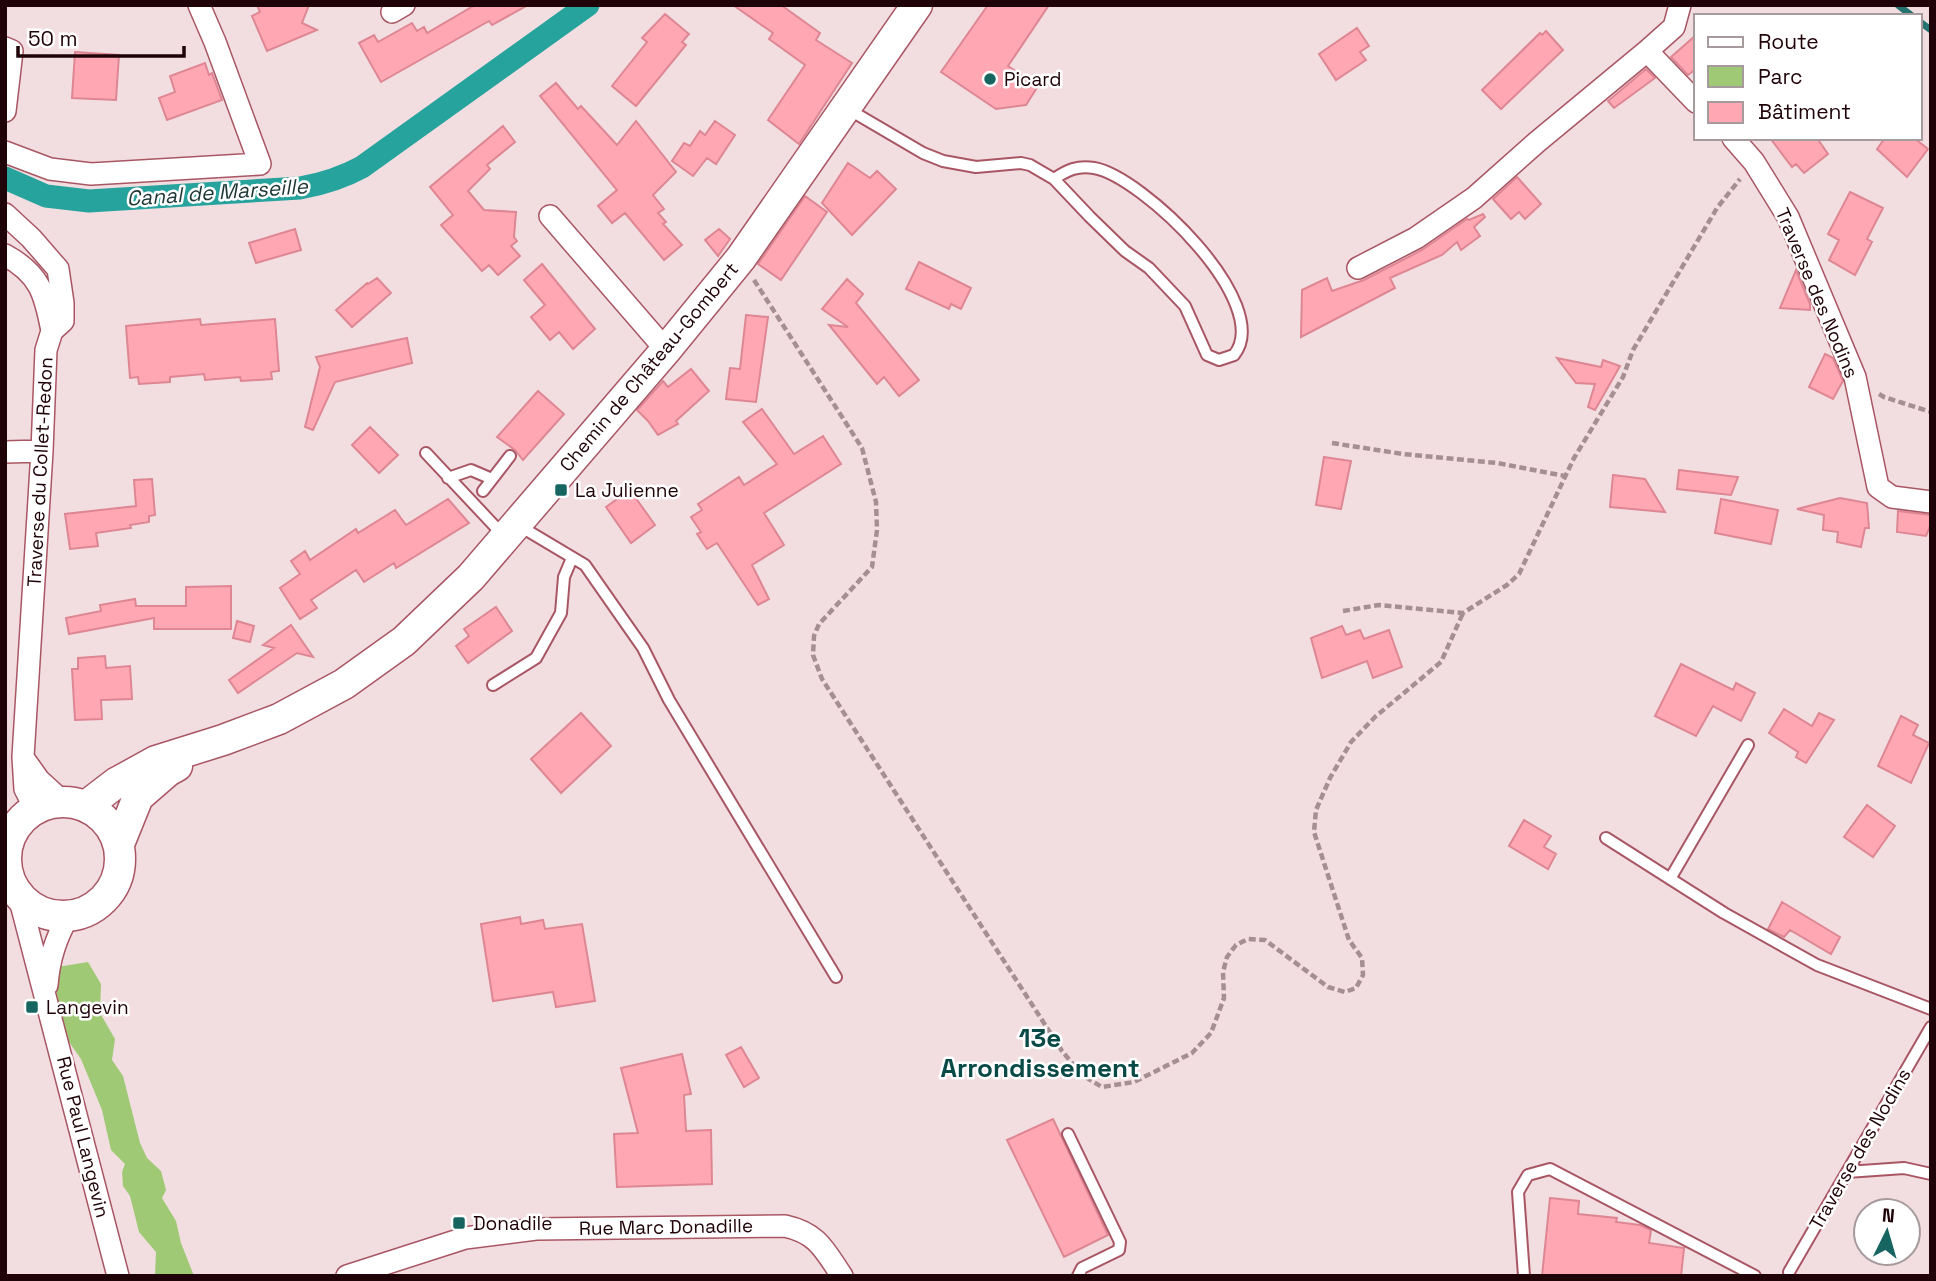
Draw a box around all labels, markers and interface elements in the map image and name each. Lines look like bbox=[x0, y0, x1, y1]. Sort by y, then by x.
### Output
scale bar bbox=[18, 14, 184, 58]
legend bbox=[1694, 14, 1922, 140]
text: 50 m bbox=[28, 25, 78, 52]
text: Route bbox=[1758, 28, 1819, 55]
text: Parc bbox=[1758, 63, 1803, 90]
place label: Picard bbox=[1004, 67, 1061, 92]
marker: Picard bbox=[982, 71, 998, 87]
text: Bâtiment bbox=[1758, 98, 1851, 125]
water label: Canal de Marseille bbox=[125, 172, 310, 212]
street label: Traverse des Nodins bbox=[1770, 204, 1864, 382]
street label: Chemin de Château-Gombert bbox=[554, 257, 744, 477]
street label: Traverse du Collet-Redon bbox=[21, 356, 59, 588]
place label: La Julienne bbox=[575, 478, 679, 503]
marker: La Julienne bbox=[553, 482, 569, 498]
place label: Langevin bbox=[46, 995, 129, 1020]
marker: Langevin bbox=[24, 999, 40, 1015]
district label: 13e Arrondissement bbox=[940, 1021, 1140, 1085]
street label: Rue Paul Langevin bbox=[51, 1054, 115, 1220]
street label: Traverse des Nodins bbox=[1805, 1064, 1915, 1234]
north arrow bbox=[1852, 1197, 1922, 1267]
place label: Donadile bbox=[473, 1211, 552, 1236]
street label: Rue Marc Donadille bbox=[579, 1213, 753, 1241]
marker: Donadile bbox=[451, 1215, 467, 1231]

